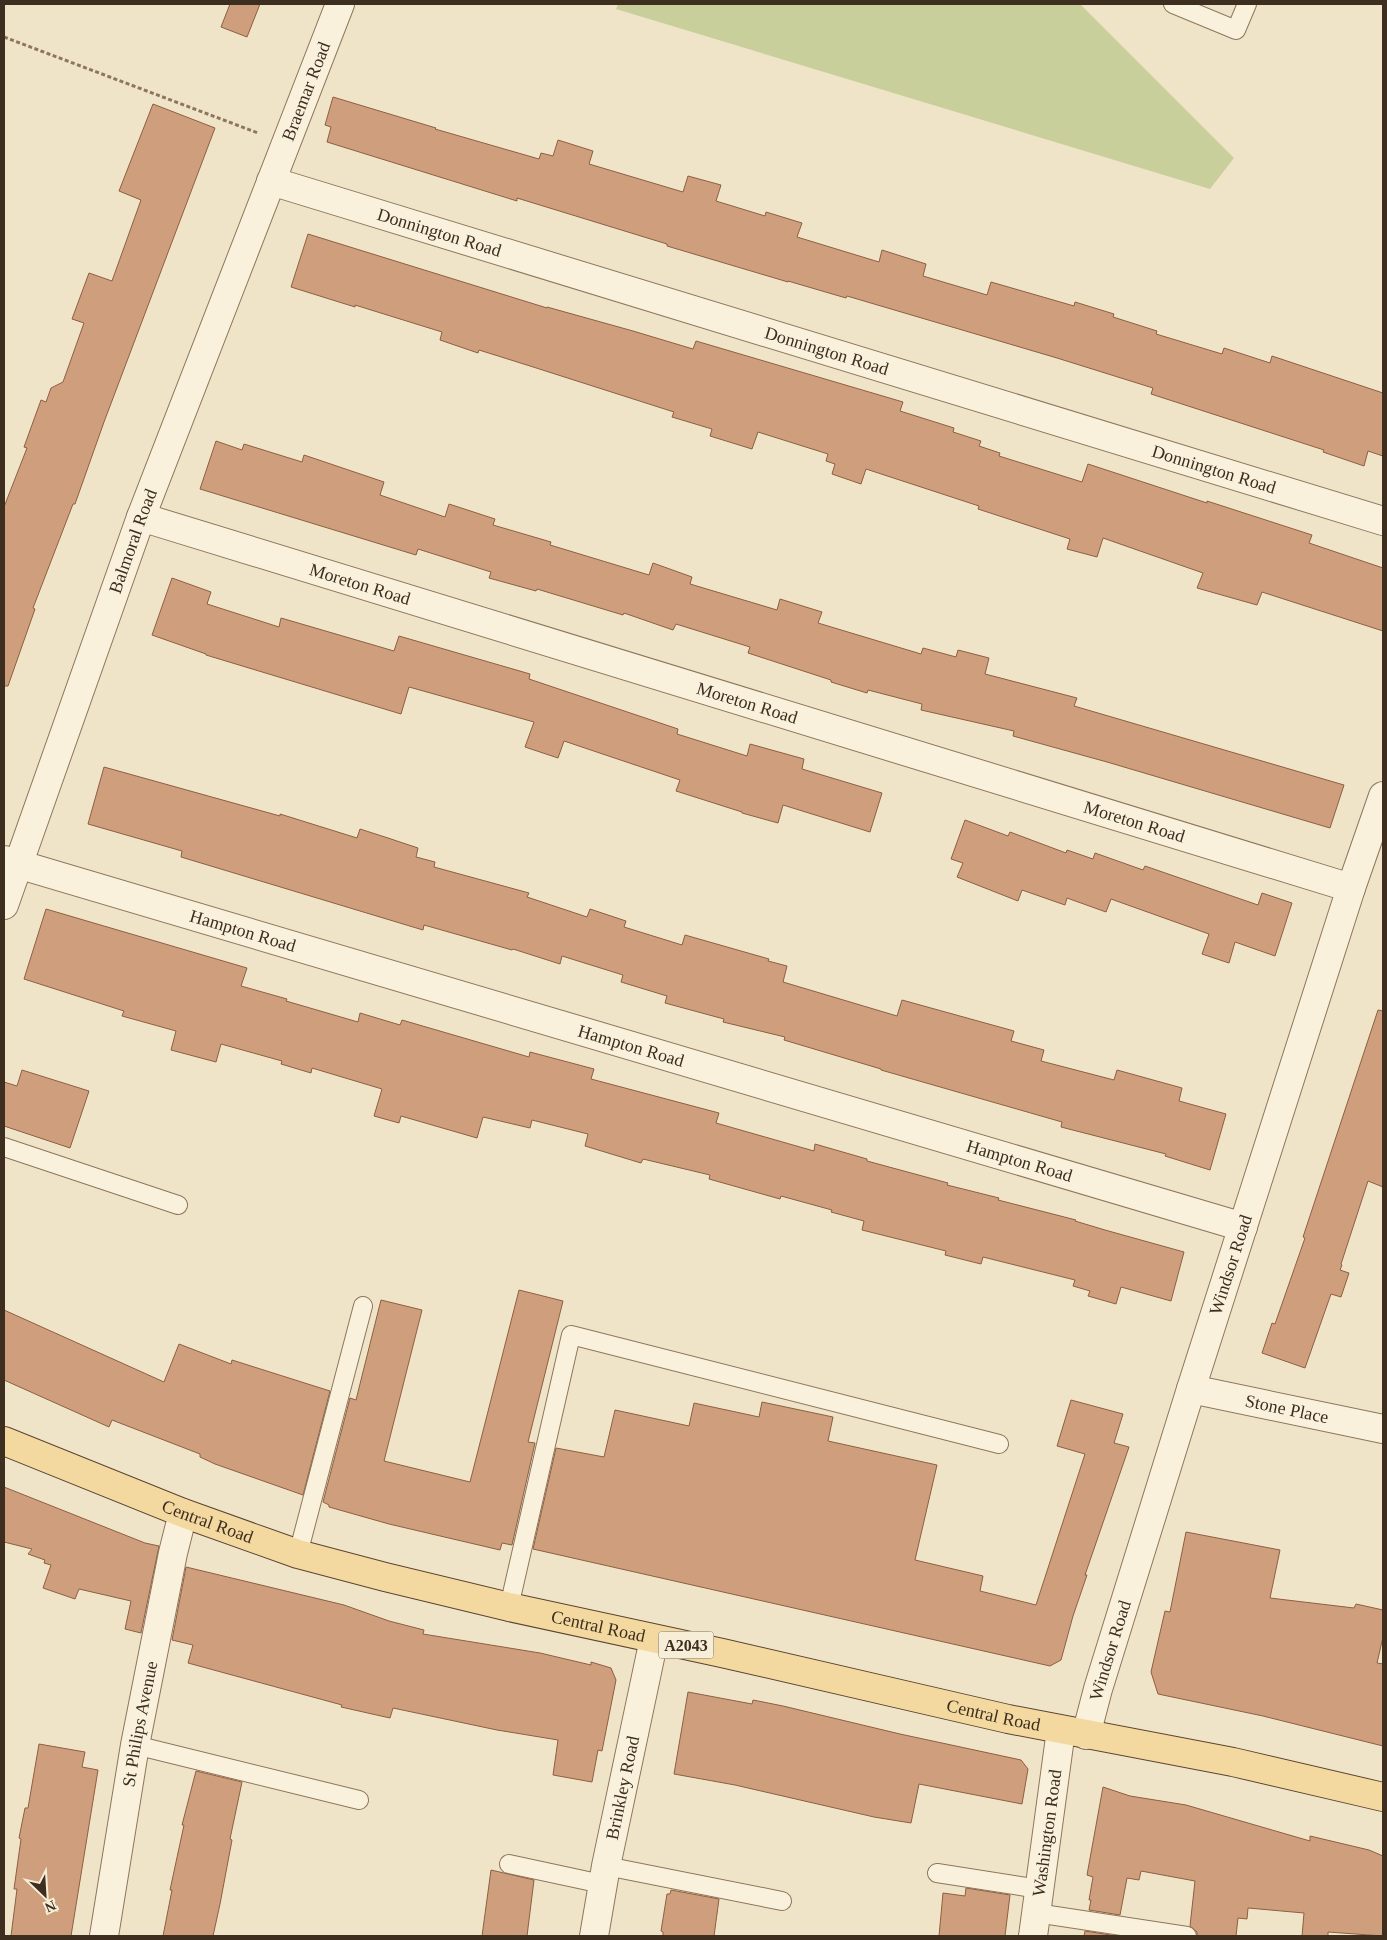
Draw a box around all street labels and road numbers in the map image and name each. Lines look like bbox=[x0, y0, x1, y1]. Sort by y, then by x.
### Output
street label: Braemar Road bbox=[278, 39, 334, 144]
street label: Donnington Road bbox=[375, 204, 504, 261]
street label: Donnington Road bbox=[762, 323, 891, 379]
street label: Donnington Road bbox=[1150, 441, 1278, 498]
street label: Balmoral Road bbox=[105, 486, 161, 596]
street label: Moreton Road bbox=[307, 559, 413, 609]
street label: Moreton Road bbox=[694, 678, 800, 728]
street label: Moreton Road bbox=[1081, 797, 1187, 846]
street label: Hampton Road bbox=[187, 906, 298, 956]
street label: Hampton Road bbox=[576, 1021, 686, 1071]
street label: Hampton Road bbox=[964, 1136, 1075, 1186]
street label: Windsor Road bbox=[1205, 1212, 1256, 1317]
street label: Stone Place bbox=[1244, 1391, 1330, 1427]
street label: Central Road bbox=[159, 1496, 256, 1547]
street label: Windsor Road bbox=[1085, 1598, 1135, 1703]
street label: Central Road bbox=[550, 1606, 647, 1646]
road number: A2043 bbox=[658, 1632, 714, 1658]
street label: St Philips Avenue bbox=[118, 1659, 161, 1788]
street label: Central Road bbox=[945, 1695, 1042, 1735]
street label: Brinkley Road bbox=[602, 1734, 643, 1841]
street label: Washington Road bbox=[1028, 1768, 1066, 1898]

